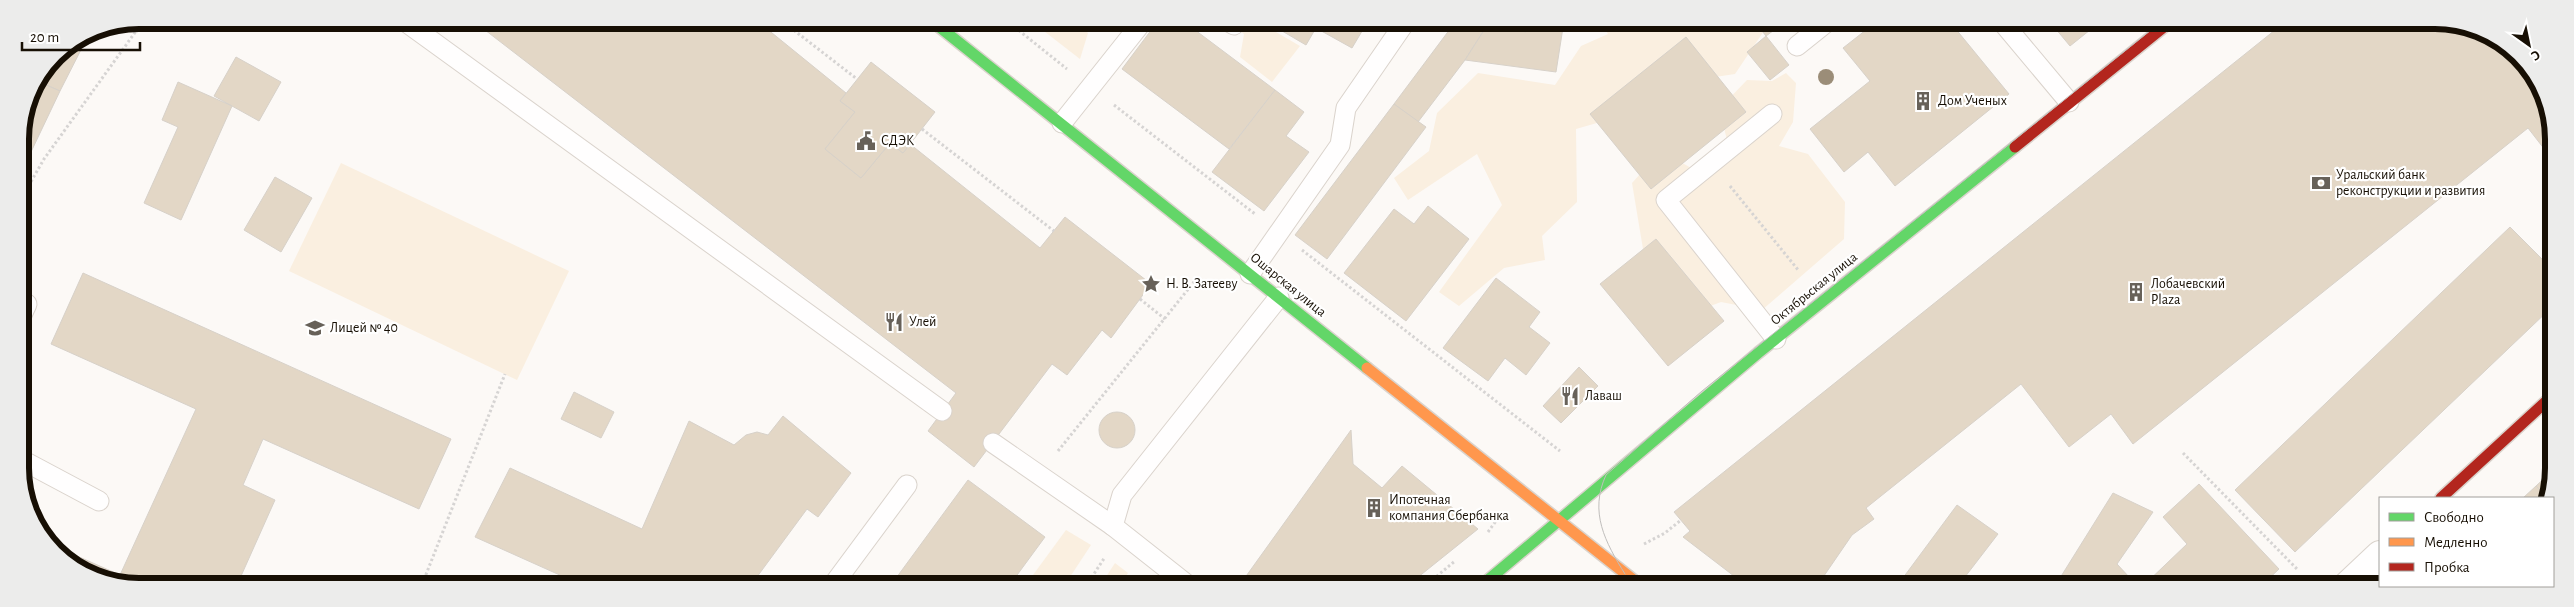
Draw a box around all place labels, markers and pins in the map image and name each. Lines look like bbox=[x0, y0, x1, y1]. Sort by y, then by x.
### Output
building icon: Дом Ученых bbox=[1912, 90, 1934, 112]
place label: Дом Ученых bbox=[1938, 94, 2007, 108]
public building icon: СДЭК bbox=[855, 130, 877, 152]
place label: СДЭК bbox=[881, 134, 914, 148]
place label: Уральский банк реконструкции и развития bbox=[2336, 168, 2485, 198]
bank icon: Уральский банк реконструкции и развития bbox=[2310, 172, 2332, 194]
place icon: Н. В. Затееву bbox=[1140, 273, 1162, 295]
place label: Н. В. Затееву bbox=[1166, 277, 1238, 291]
place label: Лобачевский Plaza bbox=[2151, 277, 2225, 307]
building icon: Лобачевский Plaza bbox=[2125, 281, 2147, 303]
restaurant icon: Улей bbox=[883, 311, 905, 333]
place label: Улей bbox=[909, 315, 937, 329]
school or university icon: Лицей № 40 bbox=[304, 317, 326, 339]
place label: Лицей № 40 bbox=[330, 321, 398, 335]
restaurant icon: Лаваш bbox=[1559, 385, 1581, 407]
place label: Лаваш bbox=[1585, 389, 1622, 403]
place label: Ипотечная компания Сбербанка bbox=[1389, 493, 1509, 523]
building icon: Ипотечная компания Сбербанка bbox=[1363, 497, 1385, 519]

